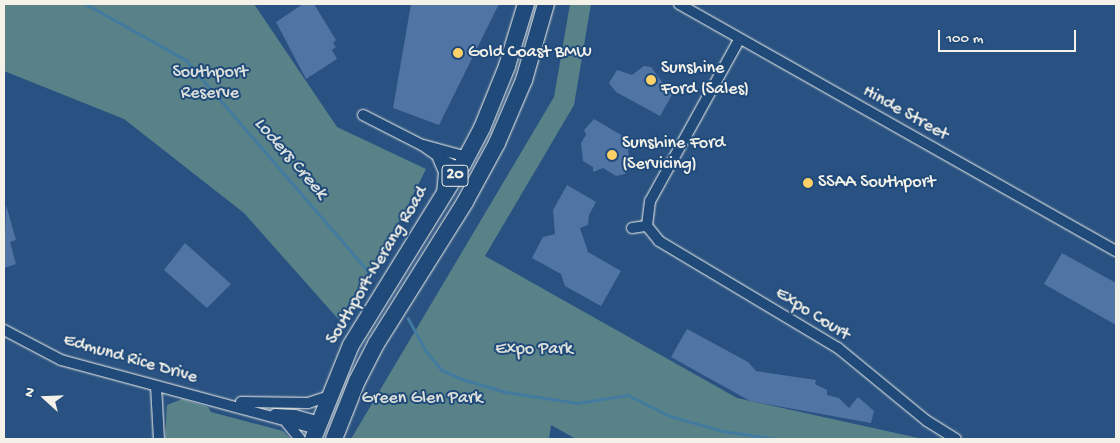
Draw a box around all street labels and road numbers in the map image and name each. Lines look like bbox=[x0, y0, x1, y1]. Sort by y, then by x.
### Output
street label: Hinde Street bbox=[858, 82, 952, 146]
road number: 20 bbox=[441, 162, 469, 190]
street label: Southport-Nerang Road bbox=[322, 183, 434, 349]
street label: Expo Court bbox=[770, 283, 854, 347]
street label: Edmund Rice Drive bbox=[60, 331, 200, 389]

